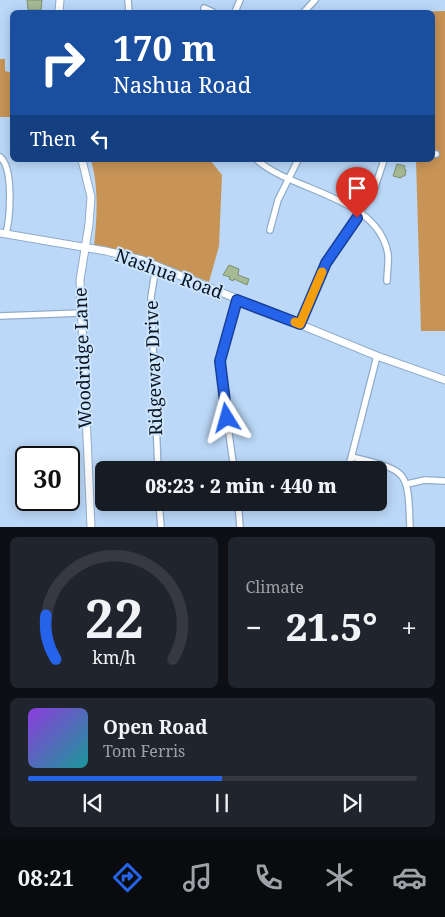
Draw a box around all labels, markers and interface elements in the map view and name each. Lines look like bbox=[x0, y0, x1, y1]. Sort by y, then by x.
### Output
text: 170 m bbox=[113, 24, 216, 71]
icon: right bbox=[30, 30, 95, 95]
text: Nashua Road bbox=[113, 69, 251, 99]
icon: left bbox=[86, 125, 114, 153]
text: Then bbox=[30, 126, 76, 152]
pin bbox=[336, 167, 378, 218]
icon: arrive bbox=[343, 174, 371, 202]
street label: Nashua Road bbox=[112, 242, 227, 304]
street label: Woodridge Lane bbox=[68, 287, 96, 429]
street label: Ridgeway Drive bbox=[139, 300, 167, 436]
position arrow bbox=[200, 391, 252, 443]
speed limit sign: 30 bbox=[15, 446, 80, 511]
text: 08:23 · 2 min · 440 m bbox=[145, 473, 337, 499]
text: Climate bbox=[246, 576, 304, 598]
text: 22 bbox=[84, 582, 143, 653]
text: 21.5° bbox=[286, 600, 377, 652]
text: − bbox=[246, 608, 262, 646]
text: + bbox=[401, 608, 417, 646]
text: km/h bbox=[92, 645, 136, 669]
text: Open Road bbox=[103, 714, 208, 740]
text: Tom Ferris bbox=[103, 740, 185, 762]
icon: previous bbox=[79, 789, 107, 817]
icon: pause bbox=[208, 789, 236, 817]
icon: next bbox=[338, 789, 366, 817]
icon: directions bbox=[110, 860, 145, 895]
icon: music bbox=[180, 860, 215, 895]
icon: phone bbox=[251, 860, 286, 895]
icon: climate bbox=[322, 860, 357, 895]
icon: car bbox=[392, 860, 427, 895]
text: 08:21 bbox=[18, 862, 74, 892]

